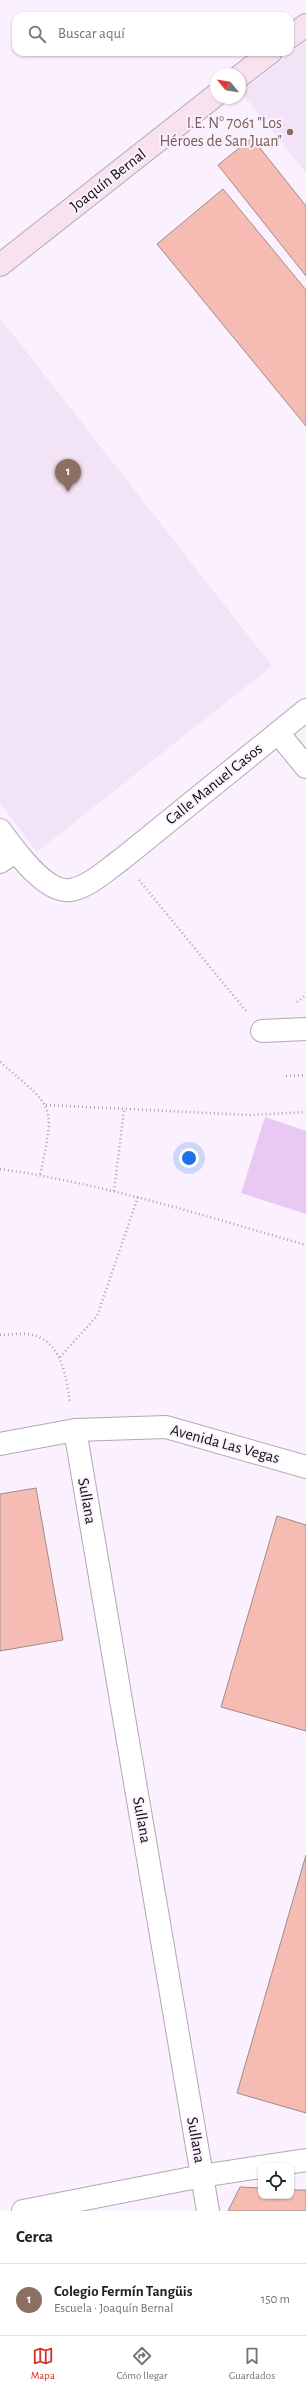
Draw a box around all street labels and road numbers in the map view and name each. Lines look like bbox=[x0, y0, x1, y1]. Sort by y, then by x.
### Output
street label: Joaquín Bernal bbox=[67, 146, 149, 214]
street label: Calle Manuel Casos bbox=[163, 740, 265, 828]
street label: Avenida Las Vegas bbox=[169, 1422, 281, 1466]
street label: Sullana bbox=[75, 1477, 99, 1525]
street label: Sullana bbox=[130, 1796, 154, 1844]
street label: Sullana bbox=[184, 2116, 208, 2164]

